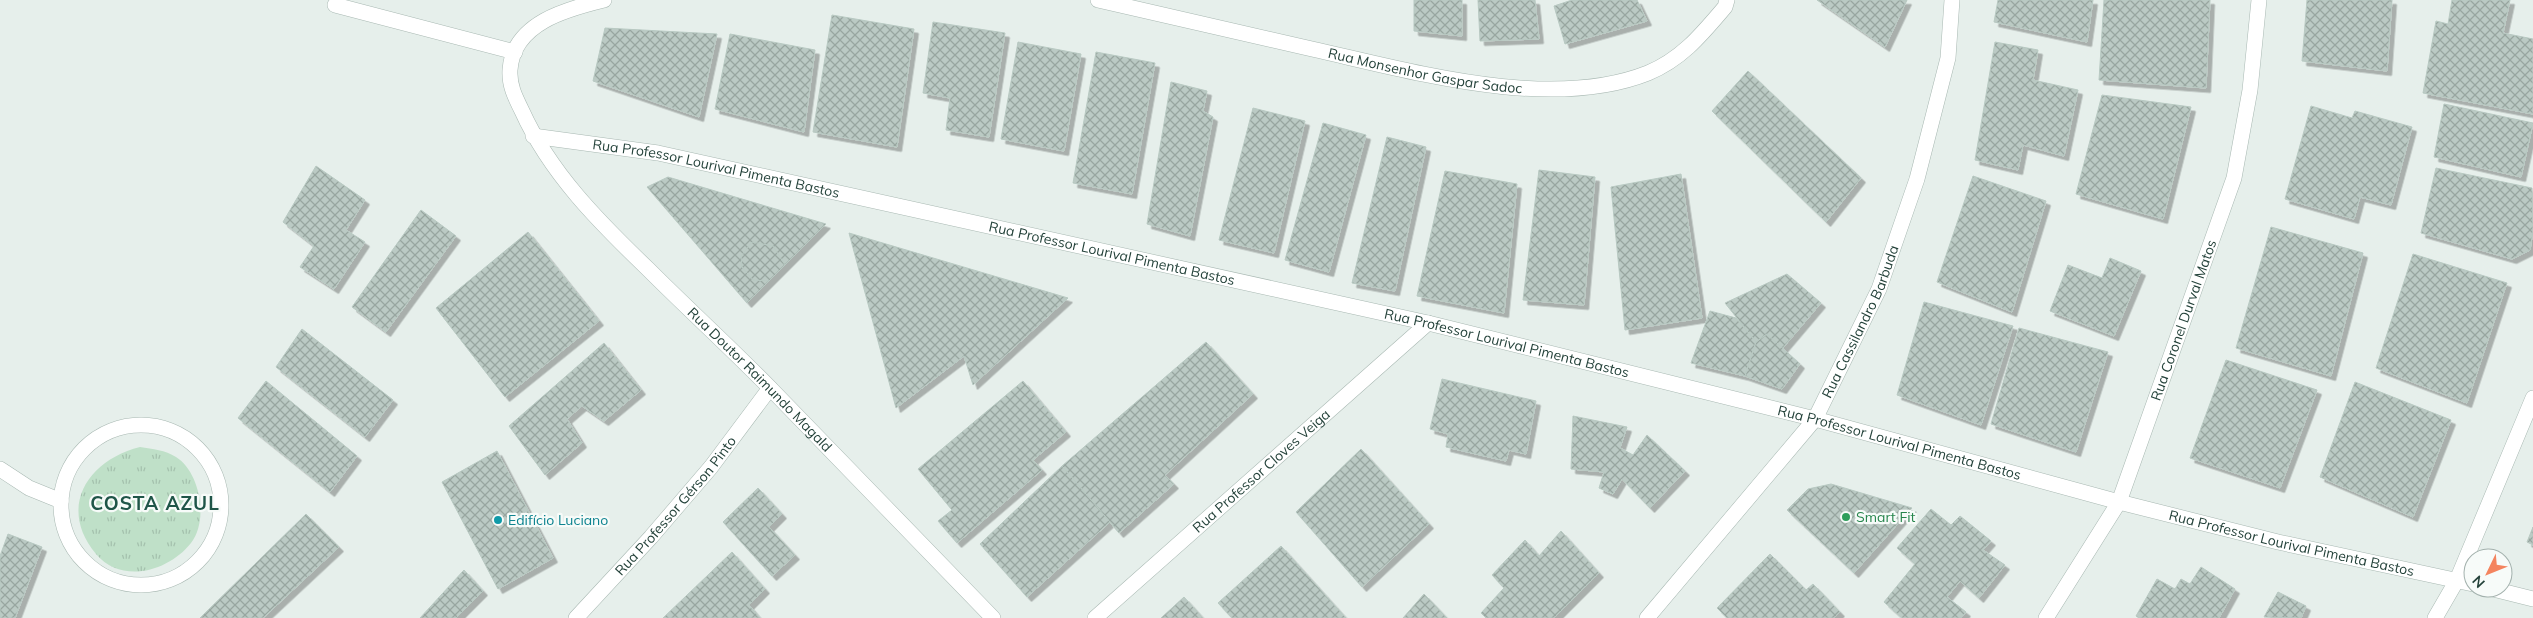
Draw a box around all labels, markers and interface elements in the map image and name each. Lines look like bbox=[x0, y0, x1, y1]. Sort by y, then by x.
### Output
street label: Rua Monsenhor Gaspar Sadoc bbox=[1326, 44, 1523, 97]
street label: Rua Professor Lourival Pimenta Bastos bbox=[591, 135, 841, 202]
street label: Rua Professor Lourival Pimenta Bastos bbox=[987, 217, 1237, 289]
street label: Rua Coronel Durval Matos bbox=[2147, 237, 2220, 403]
street label: Rua Cassilandro Barbuda bbox=[1818, 243, 1902, 401]
street label: Rua Doutor Raimundo Magald bbox=[684, 304, 836, 456]
street label: Rua Professor Lourival Pimenta Bastos bbox=[1383, 305, 1631, 382]
street label: Rua Professor Lourival Pimenta Bastos bbox=[1776, 401, 2023, 484]
street label: Rua Professor Cloves Veiga bbox=[1189, 405, 1334, 536]
street label: Rua Professor Gérson Pinto bbox=[611, 433, 740, 579]
district label: COSTA AZUL bbox=[90, 491, 220, 515]
street label: Rua Professor Lourival Pimenta Bastos bbox=[2167, 506, 2416, 580]
place label: Smart Fit bbox=[1856, 508, 1916, 526]
place label: Edifício Luciano bbox=[508, 511, 608, 529]
marker: Smart Fit bbox=[1840, 511, 1852, 523]
marker: Edifício Luciano bbox=[492, 514, 504, 526]
north arrow bbox=[2463, 548, 2513, 598]
text: N bbox=[2468, 572, 2489, 592]

